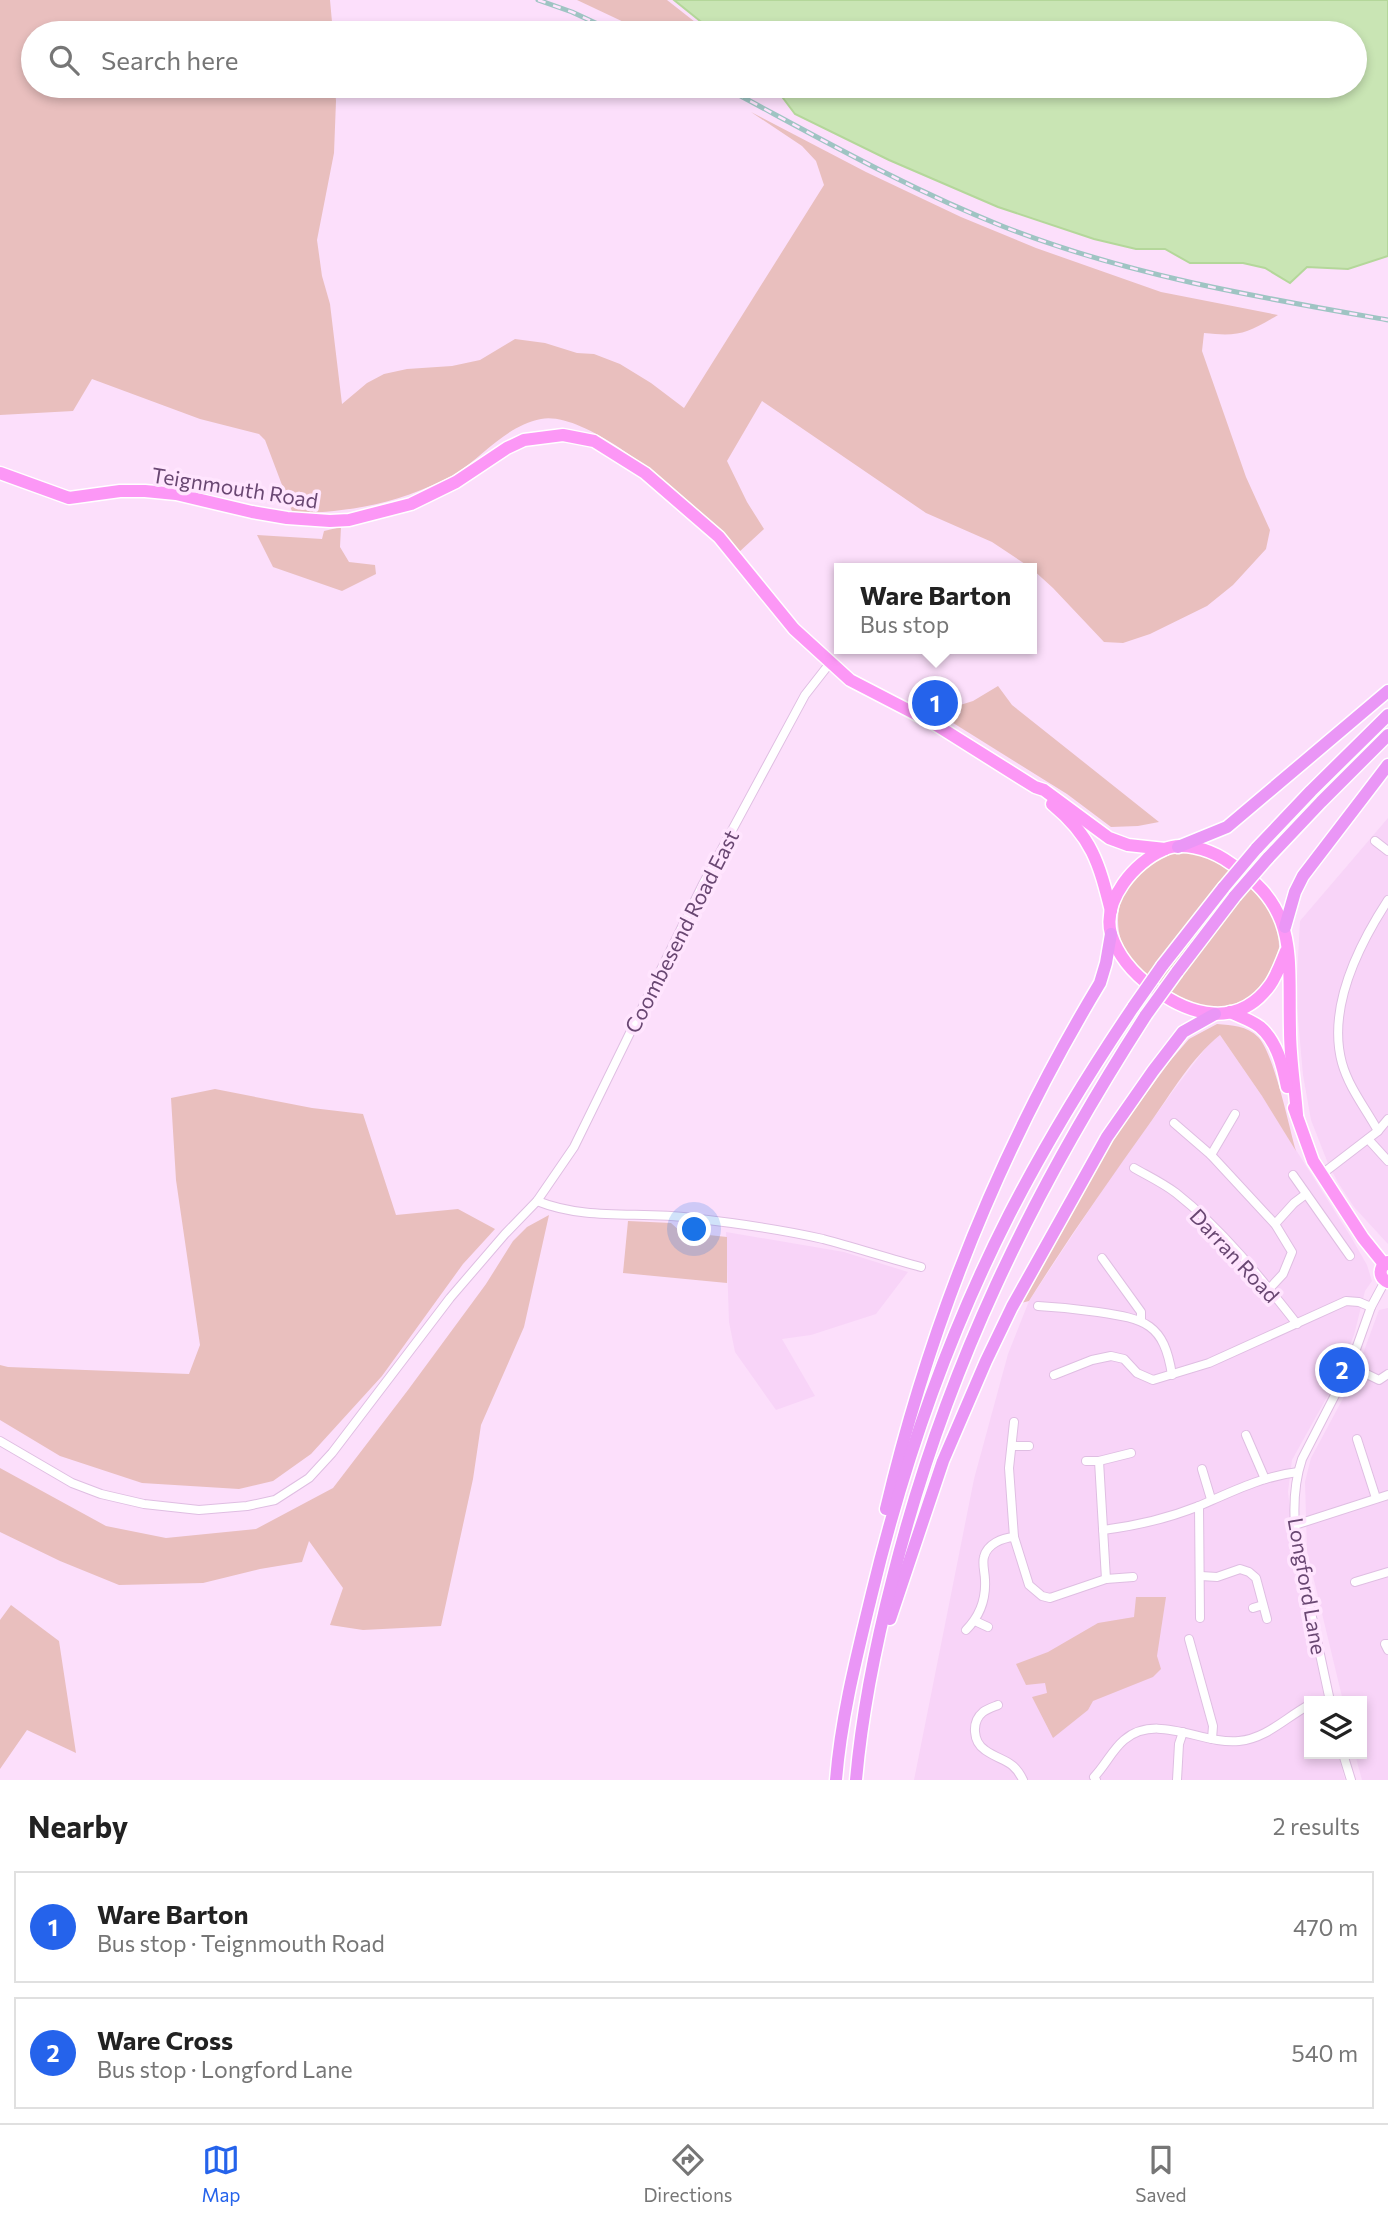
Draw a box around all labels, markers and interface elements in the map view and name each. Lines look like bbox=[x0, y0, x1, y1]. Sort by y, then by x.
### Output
search box bbox=[21, 21, 1367, 98]
icon: search bbox=[45, 41, 83, 79]
text: Search here bbox=[101, 44, 239, 75]
street label: Teignmouth Road bbox=[150, 462, 320, 512]
popup bbox=[834, 563, 1037, 654]
text: Ware Barton bbox=[860, 579, 1011, 610]
text: Bus stop bbox=[860, 610, 949, 638]
pin: 1 bbox=[912, 677, 958, 729]
street label: Coombesend Road East bbox=[619, 825, 743, 1037]
street label: Darran Road bbox=[1185, 1203, 1285, 1307]
your location bbox=[677, 1212, 711, 1246]
pin: 2 bbox=[1319, 1344, 1365, 1396]
street label: Longford Lane bbox=[1284, 1516, 1332, 1656]
map controls bbox=[1304, 1696, 1367, 1759]
button: layers bbox=[1304, 1696, 1367, 1759]
text: Nearby bbox=[28, 1807, 128, 1844]
text: 2 results bbox=[1273, 1812, 1360, 1840]
text: Ware Barton bbox=[97, 1898, 249, 1929]
text: 1 bbox=[48, 1913, 58, 1941]
text: 470 m bbox=[1293, 1913, 1358, 1941]
text: Bus stop · Teignmouth Road bbox=[97, 1929, 385, 1957]
text: Ware Cross bbox=[97, 2024, 233, 2055]
text: 2 bbox=[46, 2039, 60, 2067]
text: 540 m bbox=[1292, 2039, 1358, 2067]
text: Bus stop · Longford Lane bbox=[97, 2055, 353, 2083]
tab: Map bbox=[201, 2141, 241, 2206]
tab: Directions bbox=[643, 2141, 733, 2206]
tab: Saved bbox=[1135, 2141, 1187, 2206]

